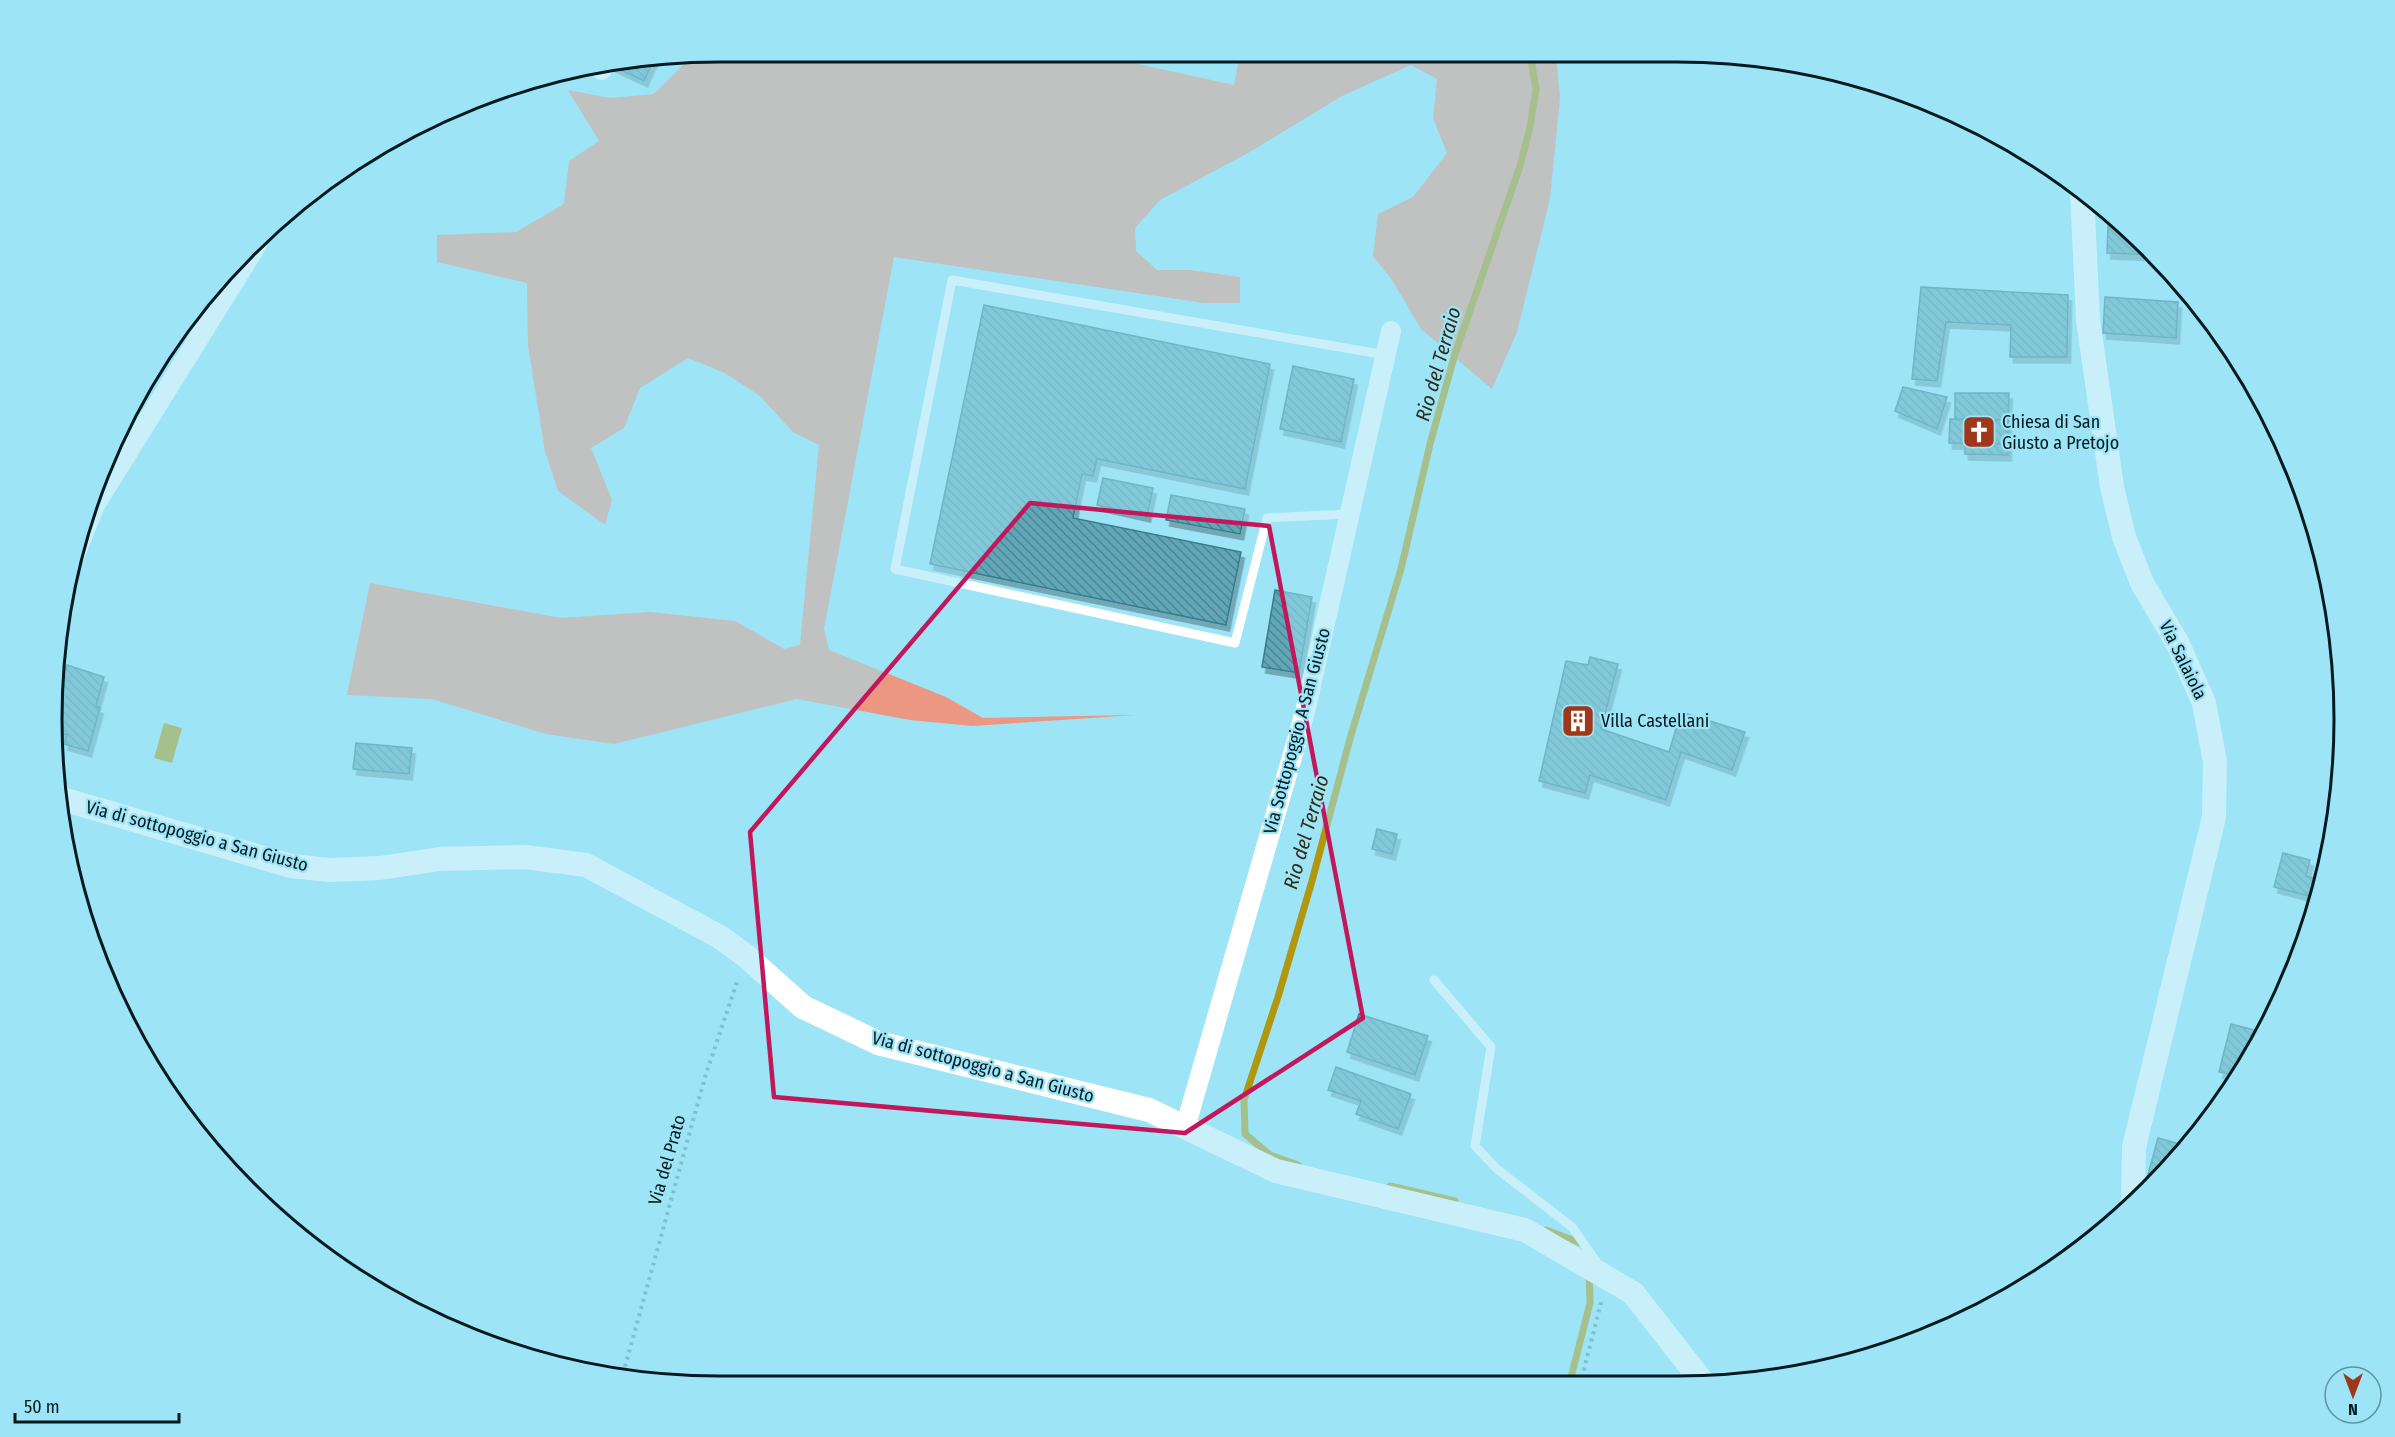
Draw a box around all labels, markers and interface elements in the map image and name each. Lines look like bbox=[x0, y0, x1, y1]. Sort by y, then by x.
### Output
water label: Rio del Terraio bbox=[1410, 304, 1466, 424]
place label: Chiesa di San Giusto a Pretojo bbox=[2002, 411, 2119, 454]
church icon: Chiesa di San Giusto a Pretojo bbox=[1961, 414, 1997, 450]
street label: Via Salaiola bbox=[2154, 617, 2212, 703]
street label: Via Sottopoggio A San Giusto bbox=[1259, 626, 1335, 836]
building icon: Villa Castellani bbox=[1560, 703, 1596, 739]
place label: Villa Castellani bbox=[1601, 710, 1709, 732]
water label: Rio del Terraio bbox=[1278, 772, 1334, 892]
street label: Via di sottopoggio a San Giusto bbox=[84, 796, 310, 876]
street label: Via di sottopoggio a San Giusto bbox=[870, 1027, 1096, 1107]
street label: Via del Prato bbox=[644, 1112, 690, 1208]
north arrow bbox=[2323, 1365, 2383, 1425]
scale bar bbox=[15, 1386, 178, 1424]
text: 50 m bbox=[24, 1396, 60, 1418]
text: N bbox=[2348, 1400, 2358, 1419]

